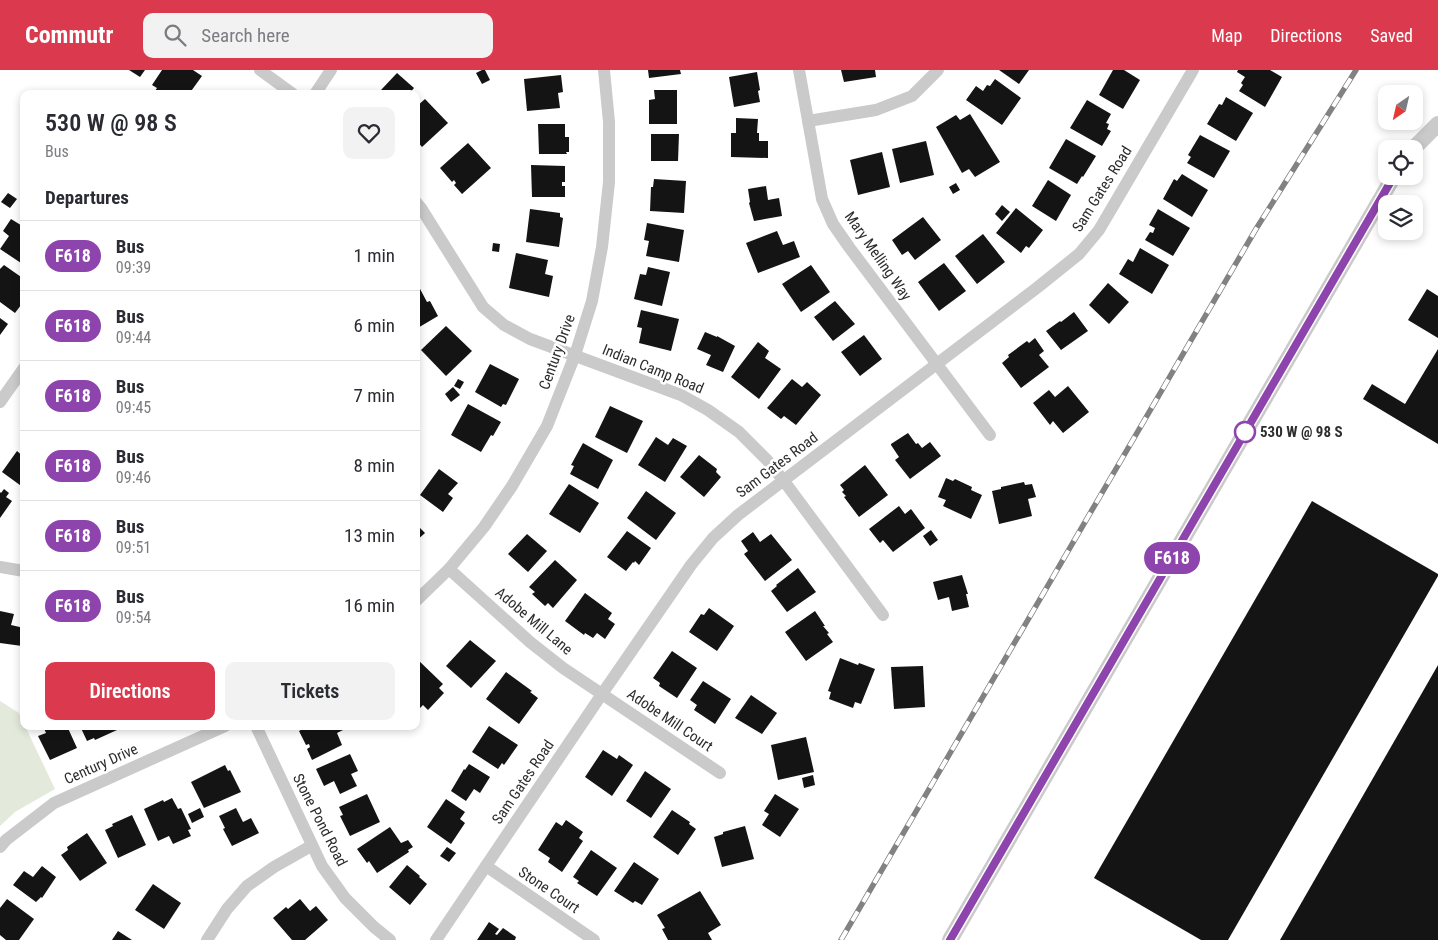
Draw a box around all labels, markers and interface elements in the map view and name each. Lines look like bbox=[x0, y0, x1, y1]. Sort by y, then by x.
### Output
search box bbox=[143, 13, 493, 58]
text: Commutr bbox=[25, 21, 113, 49]
icon: search bbox=[161, 21, 189, 49]
text: Search here bbox=[201, 24, 290, 47]
text: Map bbox=[1211, 25, 1242, 46]
text: Directions bbox=[1270, 25, 1342, 46]
text: Saved bbox=[1370, 25, 1413, 46]
north arrow bbox=[1378, 85, 1422, 130]
map controls bbox=[1378, 85, 1423, 240]
button: heart bbox=[343, 107, 395, 159]
text: 530 W @ 98 S bbox=[45, 109, 177, 137]
button: locate bbox=[1378, 140, 1423, 185]
text: Bus bbox=[45, 142, 69, 161]
street label: Sam Gates Road bbox=[1069, 143, 1135, 235]
text: Departures bbox=[45, 186, 129, 209]
button: layers bbox=[1378, 195, 1423, 240]
street label: Mary Melling Way bbox=[841, 208, 915, 304]
text: Bus bbox=[116, 235, 145, 258]
text: 1 min bbox=[353, 244, 395, 267]
text: F618 bbox=[55, 245, 91, 266]
text: 09:39 bbox=[116, 258, 151, 277]
text: Bus bbox=[116, 305, 145, 328]
street label: Century Drive bbox=[535, 312, 579, 392]
text: 6 min bbox=[353, 314, 395, 337]
text: F618 bbox=[55, 315, 91, 336]
text: 09:44 bbox=[116, 328, 151, 347]
street label: Indian Camp Road bbox=[600, 340, 706, 398]
text: Bus bbox=[116, 375, 145, 398]
text: 7 min bbox=[353, 384, 395, 407]
text: F618 bbox=[55, 385, 91, 406]
text: 09:45 bbox=[116, 398, 151, 417]
marker: 530 W @ 98 S bbox=[1234, 421, 1256, 443]
place label: 530 W @ 98 S bbox=[1260, 423, 1343, 441]
street label: Sam Gates Road bbox=[733, 428, 821, 502]
text: Bus bbox=[116, 445, 145, 468]
text: 8 min bbox=[353, 454, 395, 477]
text: F618 bbox=[55, 455, 91, 476]
text: 09:46 bbox=[116, 468, 151, 487]
text: Bus bbox=[116, 515, 145, 538]
text: 13 min bbox=[344, 524, 395, 547]
text: F618 bbox=[55, 525, 91, 546]
text: 09:51 bbox=[116, 538, 151, 557]
line badge: F618 bbox=[1137, 542, 1207, 574]
text: F618 bbox=[1154, 547, 1190, 568]
street label: Adobe Mill Lane bbox=[492, 584, 576, 658]
text: Bus bbox=[116, 585, 145, 608]
text: 16 min bbox=[344, 594, 395, 617]
text: F618 bbox=[55, 595, 91, 616]
text: 09:54 bbox=[116, 608, 151, 627]
button: Directions bbox=[45, 662, 215, 720]
button: Tickets bbox=[225, 662, 395, 720]
street label: Adobe Mill Court bbox=[624, 685, 716, 755]
street label: Sam Gates Road bbox=[488, 736, 558, 828]
street label: Century Drive bbox=[61, 740, 141, 788]
street label: Stone Pond Road bbox=[289, 771, 351, 869]
street label: Stone Court bbox=[515, 863, 583, 917]

